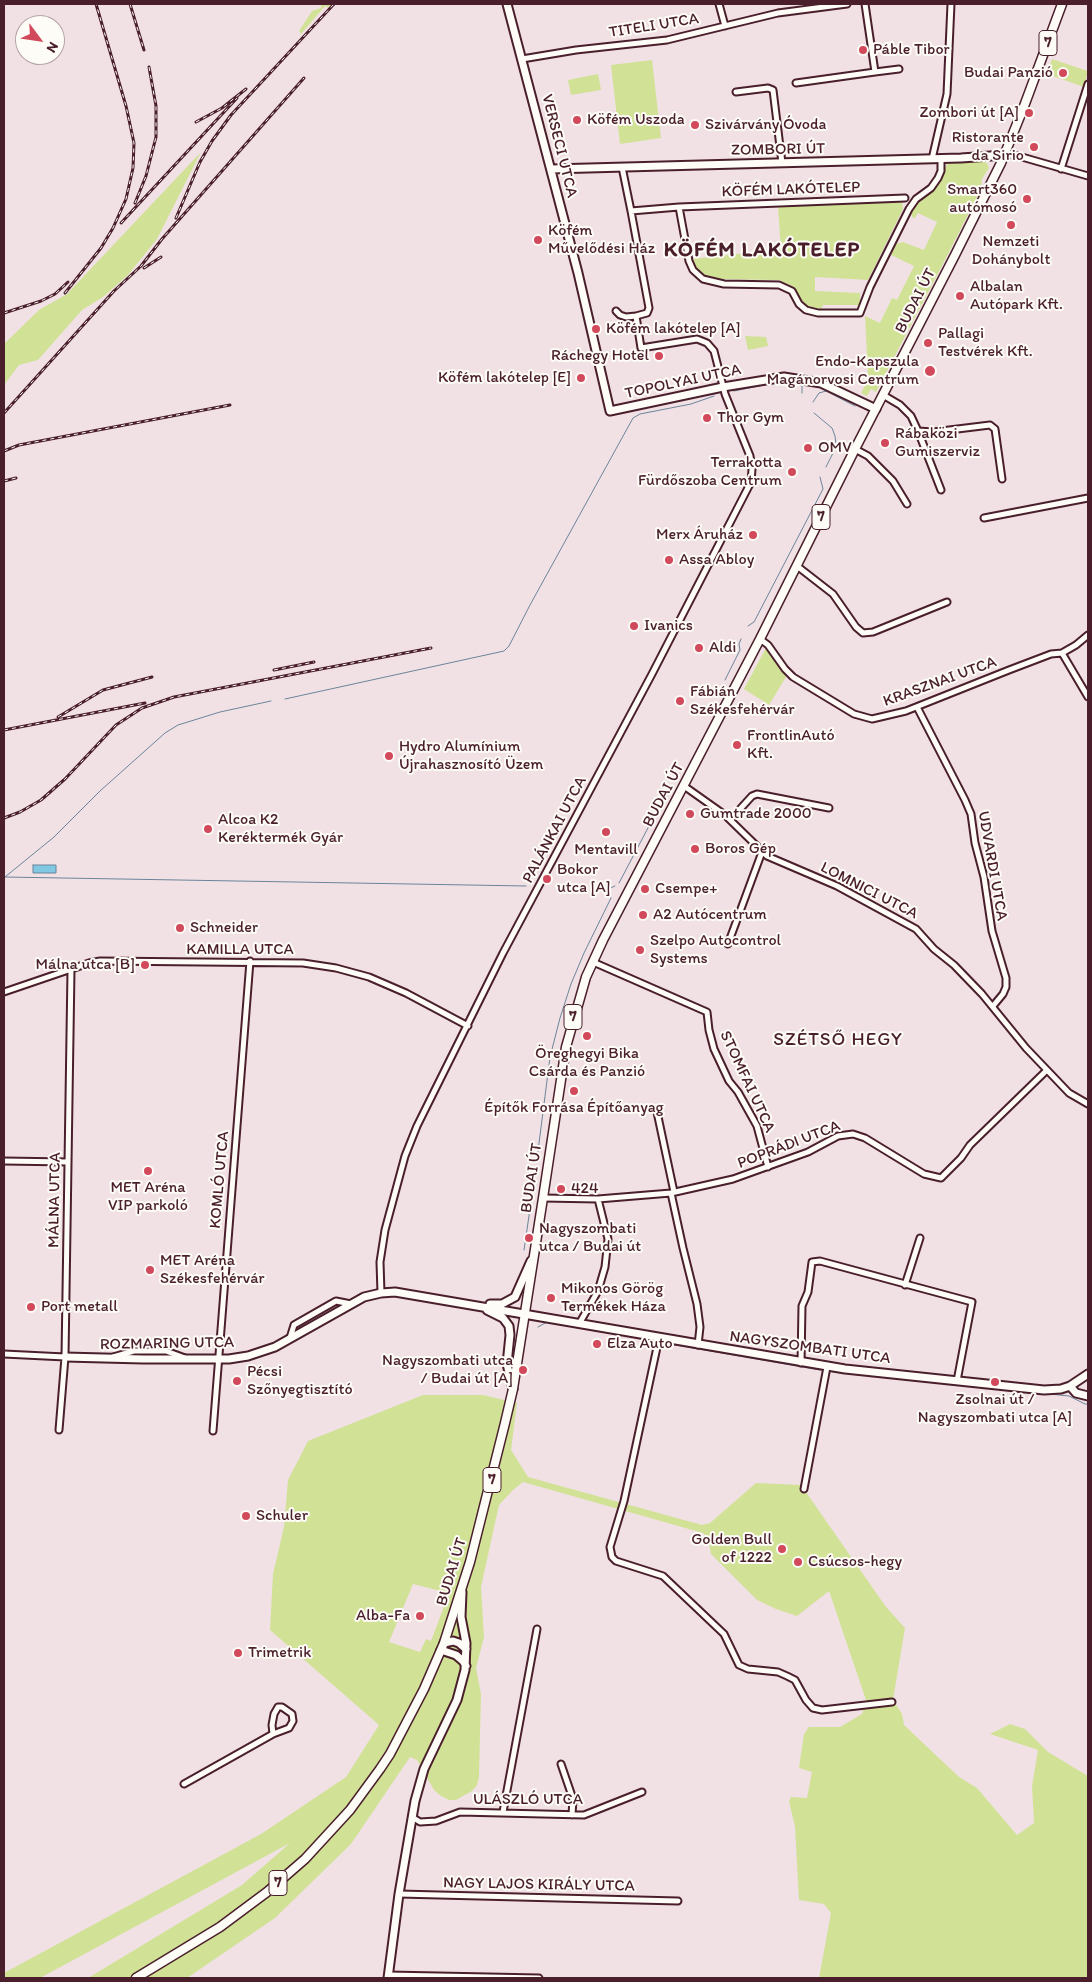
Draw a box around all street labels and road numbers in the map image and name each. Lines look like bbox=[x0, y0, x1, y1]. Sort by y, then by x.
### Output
street label: TITELI UTCA bbox=[608, 9, 700, 43]
road number: 7 bbox=[1039, 30, 1057, 56]
street label: VERSECI UTCA bbox=[537, 92, 581, 200]
street label: ZOMBORI ÚT bbox=[731, 140, 825, 160]
street label: KÖFÉM LAKÓTELEP bbox=[721, 178, 861, 202]
street label: BUDAI ÚT bbox=[891, 265, 941, 337]
street label: TOPOLYAI UTCA bbox=[623, 360, 743, 404]
road number: 7 bbox=[812, 504, 830, 530]
street label: KRASZNAI UTCA bbox=[881, 653, 999, 711]
street label: BUDAI ÚT bbox=[639, 759, 689, 831]
street label: PALÁNKAI UTCA bbox=[519, 773, 591, 887]
street label: UDVARDI UTCA bbox=[973, 810, 1011, 922]
street label: LOMNICI UTCA bbox=[817, 858, 921, 924]
street label: KAMILLA UTCA bbox=[186, 940, 294, 960]
road number: 7 bbox=[564, 1004, 582, 1030]
street label: STOMFAI UTCA bbox=[715, 1028, 779, 1136]
street label: POPRÁDI UTCA bbox=[735, 1117, 843, 1173]
street label: KOMLÓ UTCA bbox=[206, 1130, 234, 1230]
street label: BUDAI ÚT bbox=[517, 1142, 547, 1214]
street label: MÁLNA UTCA bbox=[45, 1152, 65, 1248]
street label: NAGYSZOMBATI UTCA bbox=[728, 1327, 892, 1369]
street label: ROZMARING UTCA bbox=[100, 1333, 234, 1355]
road number: 7 bbox=[483, 1468, 501, 1492]
street label: BUDAI ÚT bbox=[433, 1536, 471, 1608]
street label: ULÁSZLÓ UTCA bbox=[473, 1790, 583, 1810]
road number: 7 bbox=[269, 1870, 287, 1896]
street label: NAGY LAJOS KIRÁLY UTCA bbox=[443, 1874, 635, 1896]

